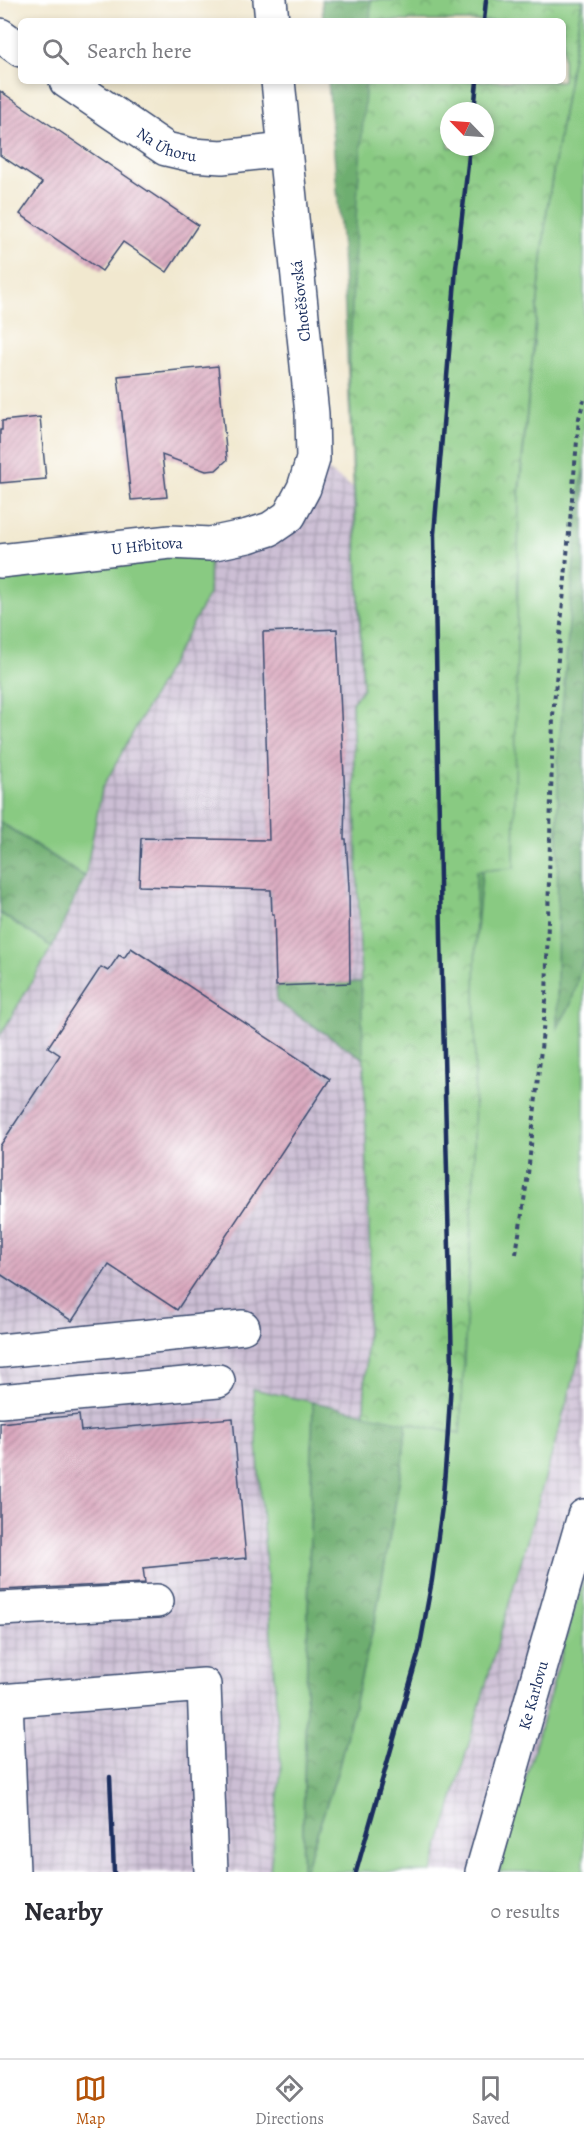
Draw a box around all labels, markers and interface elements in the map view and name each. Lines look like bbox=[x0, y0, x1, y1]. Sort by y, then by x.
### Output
search box bbox=[18, 18, 566, 84]
icon: search bbox=[39, 35, 72, 68]
text: Search here bbox=[87, 36, 192, 66]
north arrow bbox=[440, 102, 494, 156]
street label: Na Úhoru bbox=[132, 122, 197, 167]
street label: Chotěšovská bbox=[286, 259, 316, 343]
street label: U Hřbitova bbox=[110, 532, 184, 560]
street label: Ke Karlovu bbox=[513, 1658, 554, 1732]
text: Nearby bbox=[24, 1894, 103, 1929]
text: 0 results bbox=[491, 1898, 560, 1925]
tab: Map bbox=[74, 2072, 107, 2130]
tab: Directions bbox=[255, 2072, 324, 2130]
tab: Saved bbox=[472, 2072, 510, 2130]

